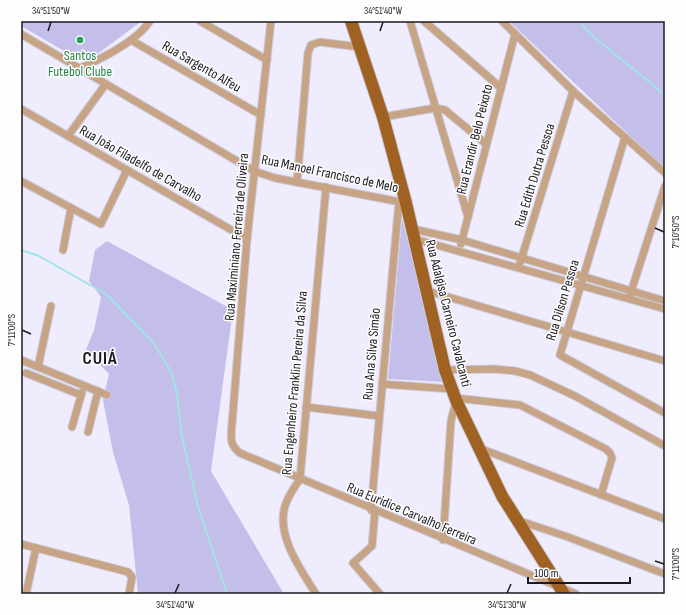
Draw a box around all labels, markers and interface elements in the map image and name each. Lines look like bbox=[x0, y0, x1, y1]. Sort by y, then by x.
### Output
text: 34°51'50"W bbox=[32, 5, 70, 17]
text: 34°51'40"W bbox=[364, 5, 402, 17]
marker: Santos Futebol Clube bbox=[75, 35, 85, 45]
street label: Rua Sargento Alfeu bbox=[159, 37, 244, 96]
place label: Santos Futebol Clube bbox=[48, 47, 112, 80]
street label: Rua Erandir Belo Peixoto bbox=[453, 82, 496, 196]
street label: Rua João Filadelfo de Carvalho bbox=[76, 121, 205, 206]
street label: Rua Edith Dutra Pessoa bbox=[511, 121, 558, 229]
street label: Rua Manoel Francisco de Melo bbox=[260, 151, 400, 196]
street label: Rua Maximiniano Ferreira de Oliveira bbox=[221, 153, 252, 322]
text: 7°10'50"S bbox=[670, 216, 682, 248]
street label: Rua Adalgisa Carneiro Cavalcanti bbox=[422, 238, 475, 389]
street label: Rua Dilson Pessoa bbox=[542, 258, 583, 343]
street label: Rua Engenheiro Franklin Pereira da Silva bbox=[278, 290, 311, 476]
street label: Rua Ana Silva Simão bbox=[359, 307, 384, 401]
text: 7°11'00"S bbox=[6, 314, 18, 346]
district label: CUIÁ bbox=[82, 348, 118, 369]
street label: Rua Euridice Carvalho Ferreira bbox=[344, 478, 479, 548]
text: 7°11'00"S bbox=[670, 548, 682, 580]
scale bar bbox=[528, 559, 630, 585]
text: 100 m bbox=[534, 566, 559, 581]
text: 34°51'40"W bbox=[156, 599, 194, 611]
text: 34°51'30"W bbox=[488, 599, 526, 611]

